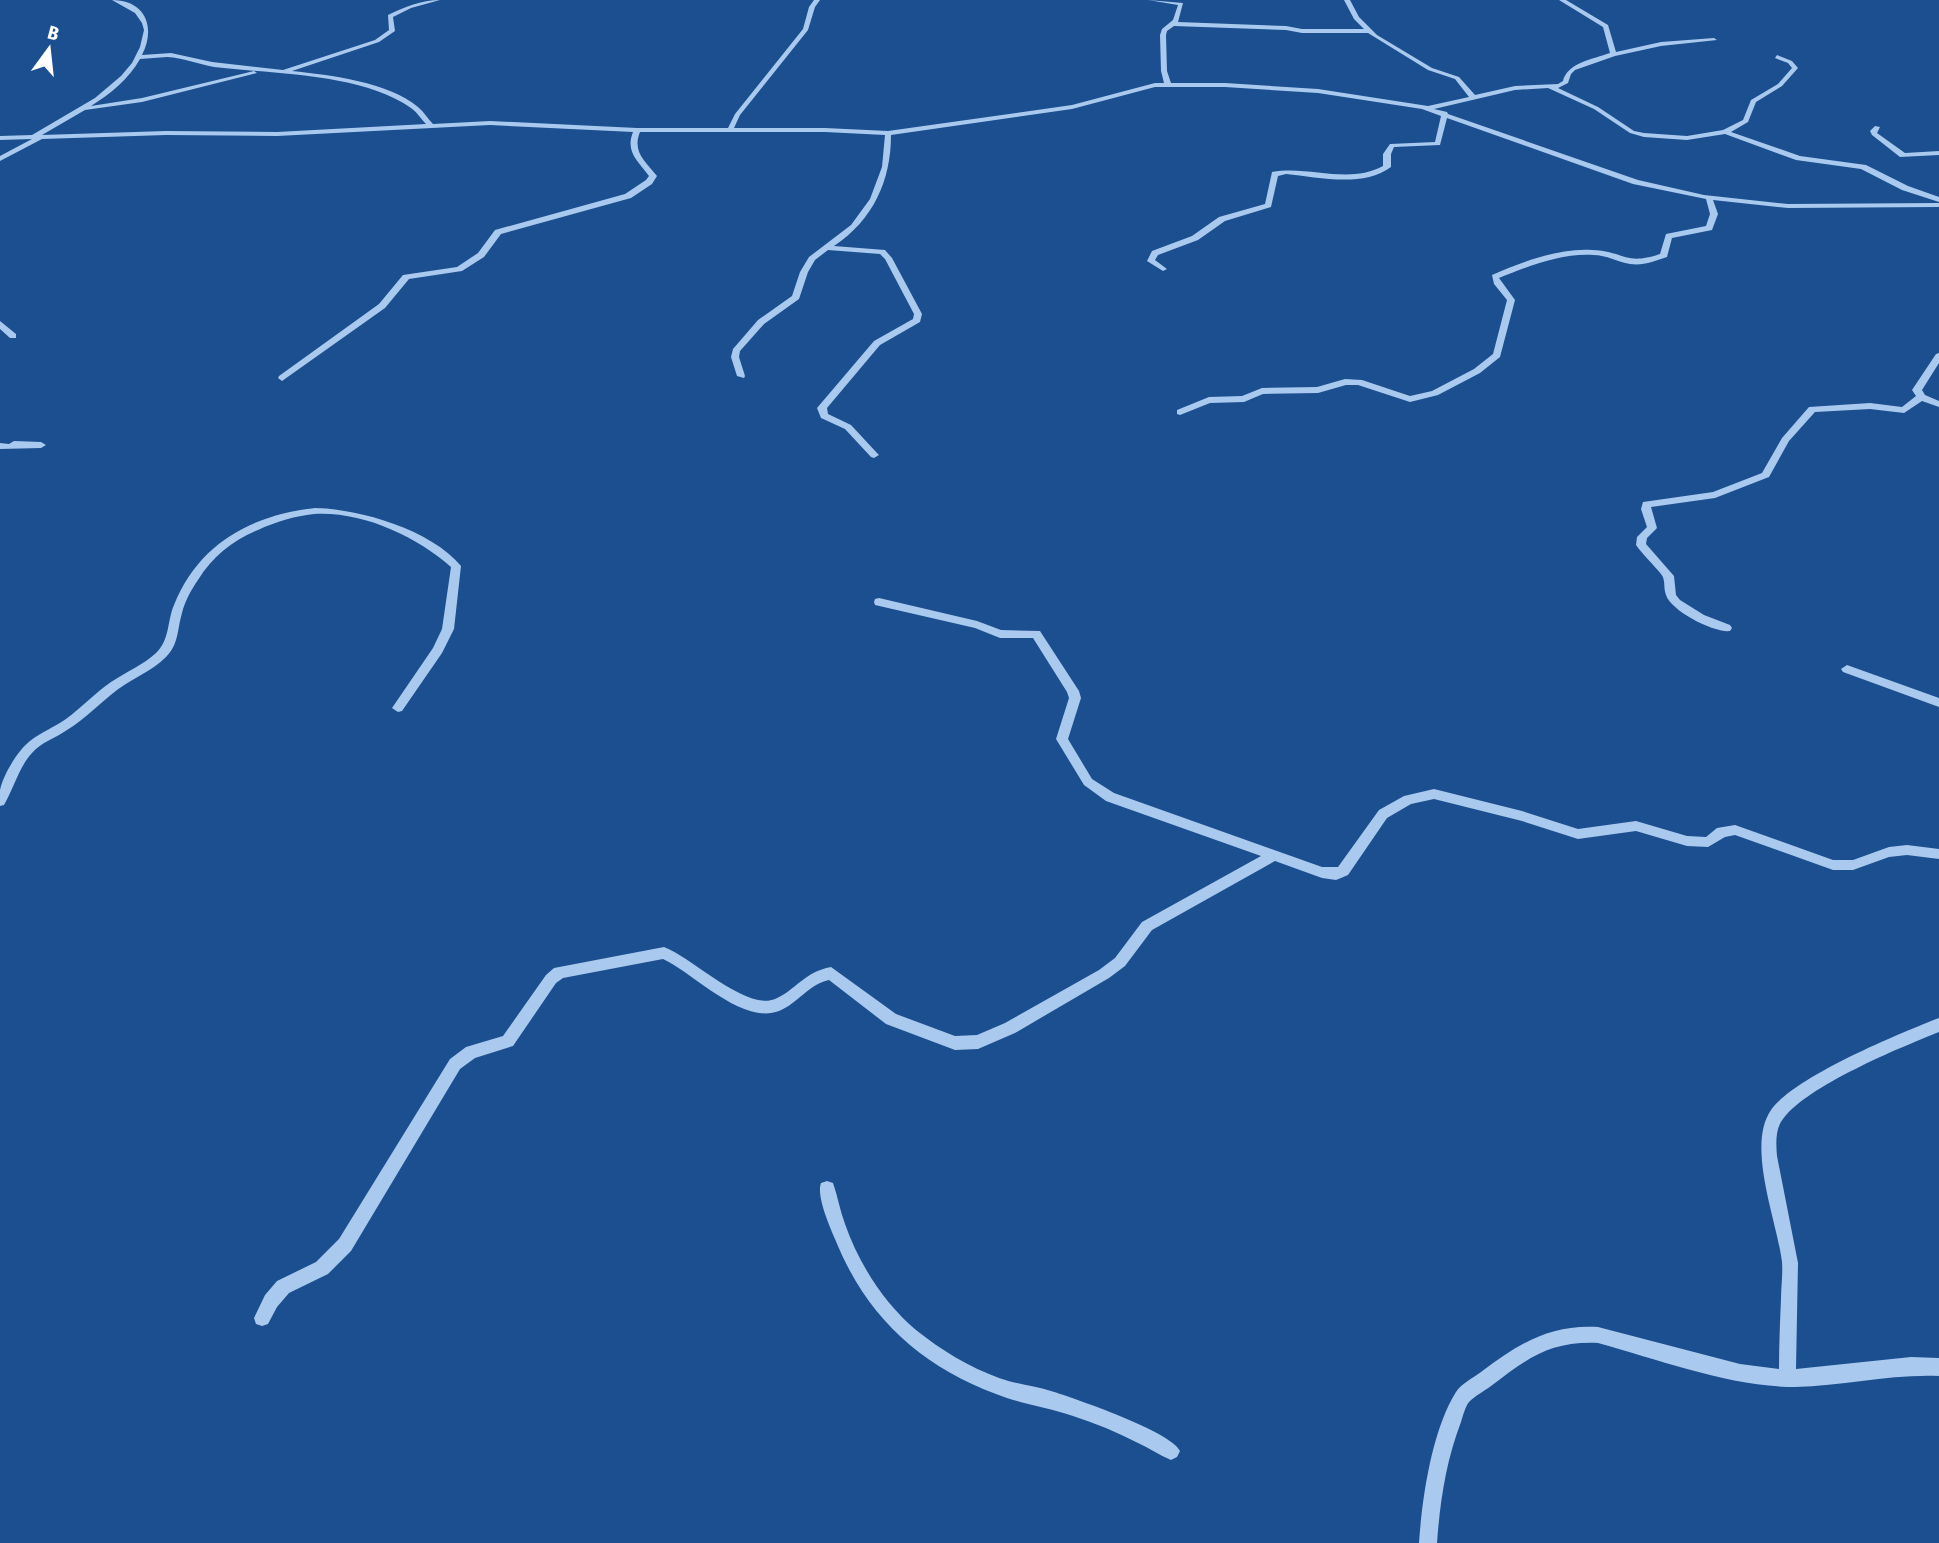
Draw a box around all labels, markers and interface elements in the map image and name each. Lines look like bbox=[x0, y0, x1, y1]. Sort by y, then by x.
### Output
north arrow bbox=[14, 14, 84, 84]
text: B bbox=[45, 21, 62, 46]

